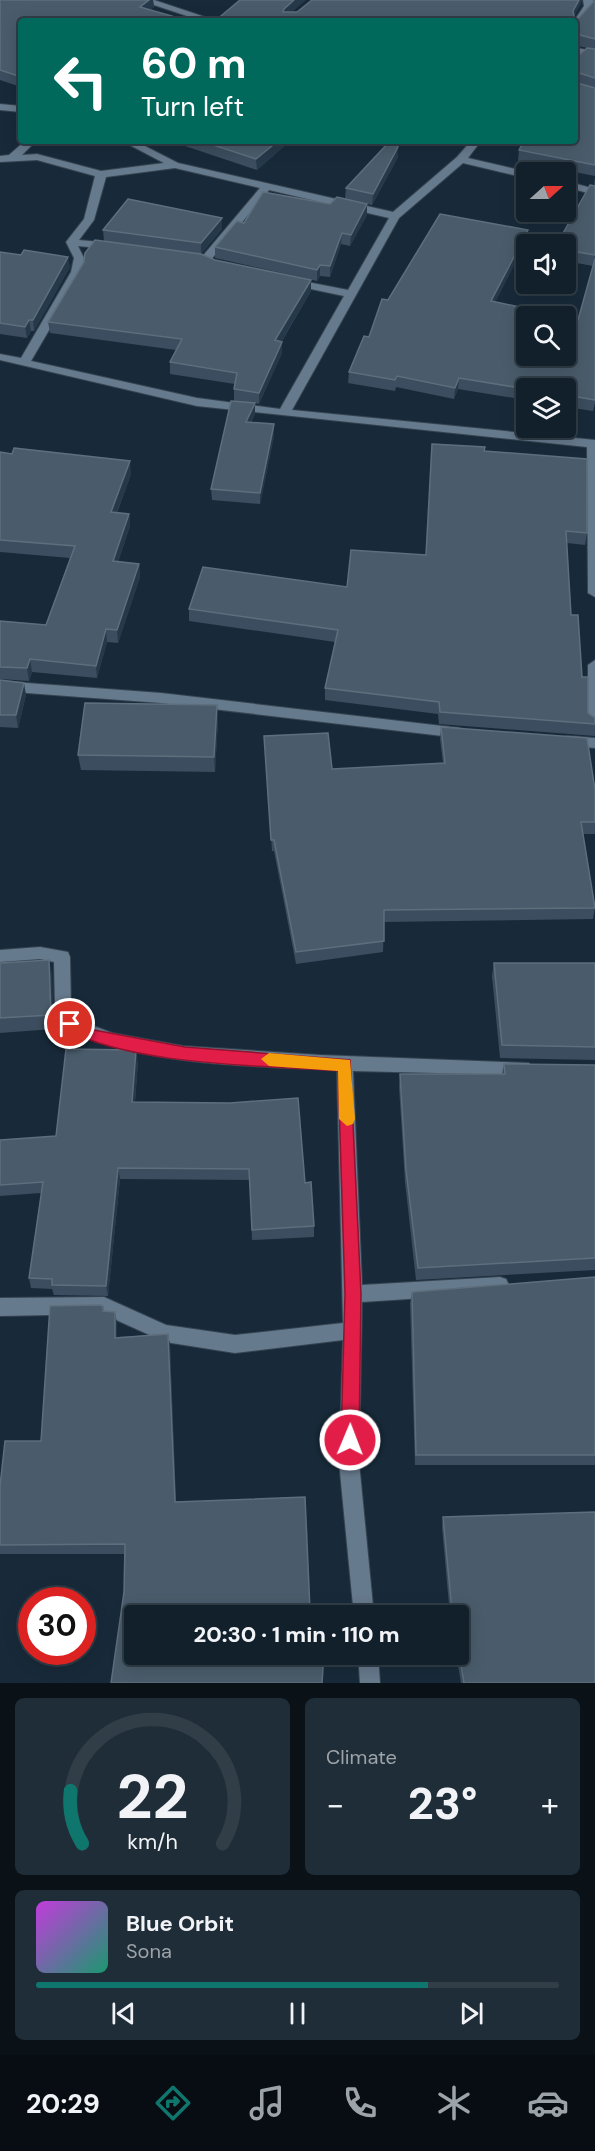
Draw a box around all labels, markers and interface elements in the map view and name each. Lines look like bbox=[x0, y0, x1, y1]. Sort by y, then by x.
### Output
text: 60 m bbox=[141, 36, 247, 91]
icon: left bbox=[42, 42, 120, 120]
text: Turn left bbox=[141, 89, 244, 124]
north arrow bbox=[516, 162, 576, 222]
map controls bbox=[516, 162, 576, 438]
button: sound bbox=[516, 234, 576, 294]
button: search bbox=[516, 306, 576, 366]
button: layers bbox=[516, 378, 576, 438]
pin bbox=[44, 998, 95, 1049]
icon: arrive bbox=[53, 1007, 86, 1040]
position arrow bbox=[318, 1408, 382, 1472]
speed limit sign: 30 bbox=[18, 1587, 96, 1665]
text: 20:30 · 1 min · 110 m bbox=[194, 1620, 399, 1649]
text: Climate bbox=[326, 1744, 397, 1770]
text: 22 bbox=[116, 1756, 188, 1837]
text: 23° bbox=[408, 1774, 477, 1833]
text: − bbox=[326, 1783, 344, 1826]
text: + bbox=[541, 1783, 559, 1826]
text: km/h bbox=[127, 1828, 178, 1856]
text: Blue Orbit bbox=[126, 1909, 234, 1938]
text: Sona bbox=[126, 1938, 172, 1964]
icon: previous bbox=[107, 1997, 140, 2030]
icon: pause bbox=[281, 1997, 314, 2030]
icon: next bbox=[455, 1997, 488, 2030]
icon: directions bbox=[152, 2082, 194, 2124]
icon: music bbox=[246, 2082, 288, 2124]
icon: phone bbox=[339, 2082, 381, 2124]
icon: climate bbox=[433, 2082, 475, 2124]
icon: car bbox=[527, 2082, 569, 2124]
text: 20:29 bbox=[26, 2086, 100, 2121]

